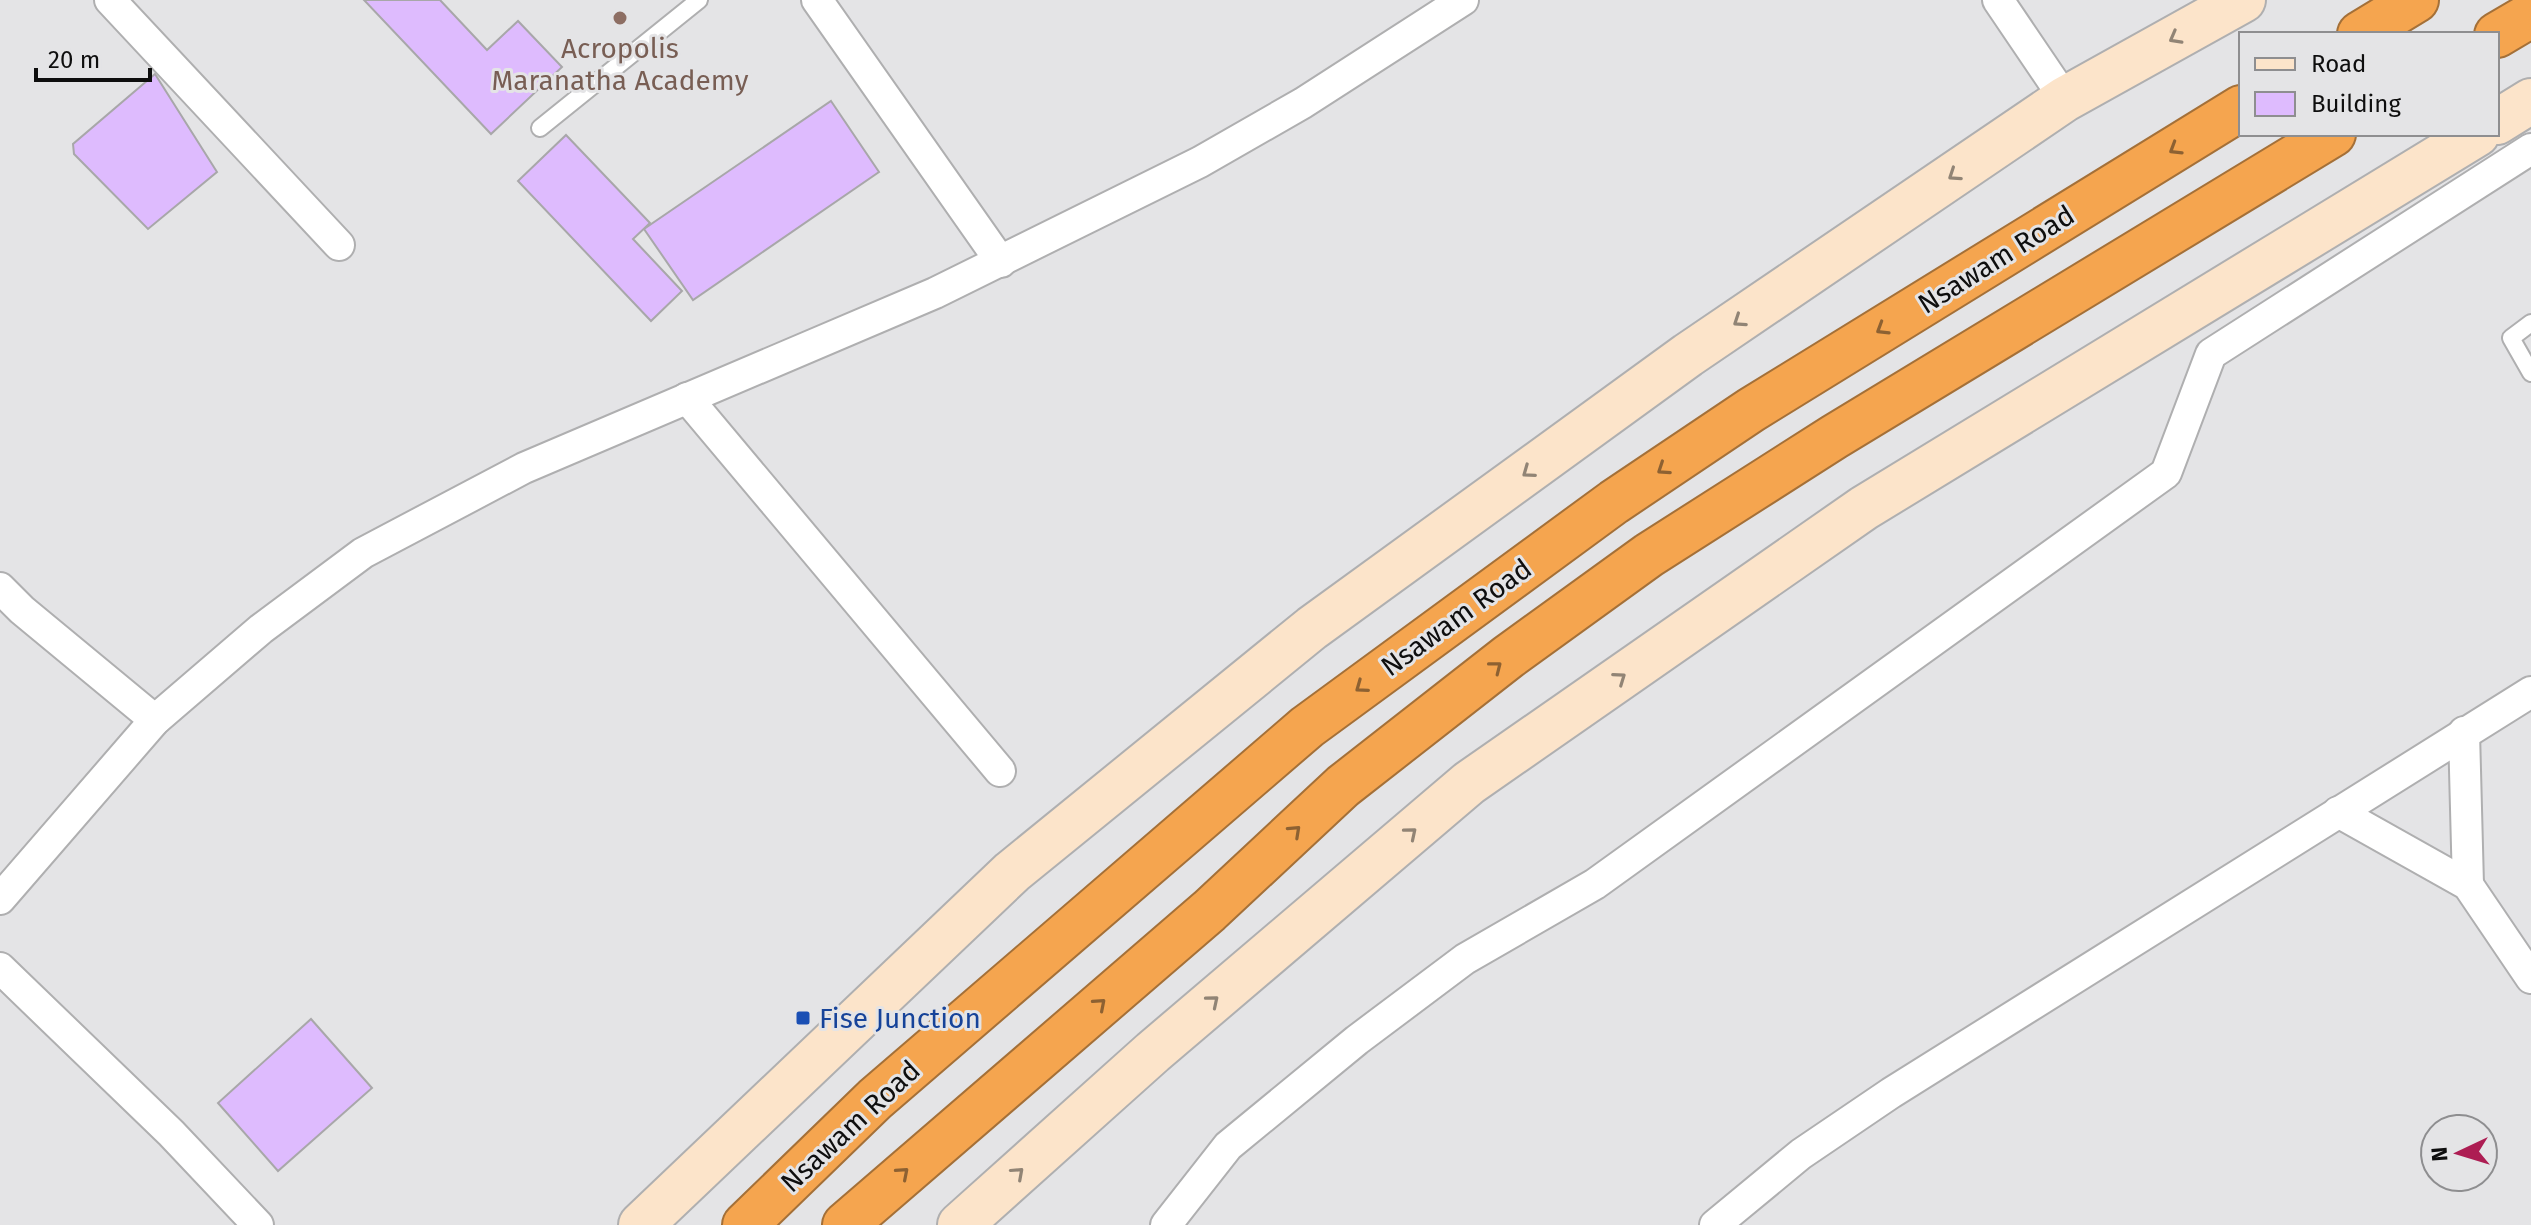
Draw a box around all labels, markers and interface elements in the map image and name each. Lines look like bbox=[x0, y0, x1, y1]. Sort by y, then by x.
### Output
marker: Acropolis Maranatha Academy bbox=[611, 9, 629, 27]
one-way arrow bbox=[2169, 28, 2184, 44]
scale bar bbox=[36, 32, 150, 82]
place label: Acropolis Maranatha Academy bbox=[492, 32, 749, 97]
legend bbox=[2239, 32, 2499, 136]
text: 20 m bbox=[48, 46, 100, 74]
text: Road bbox=[2311, 50, 2366, 78]
text: Building bbox=[2311, 90, 2401, 118]
one-way arrow bbox=[2169, 139, 2184, 154]
one-way arrow bbox=[1949, 165, 1963, 180]
street label: Nsawam Road bbox=[1912, 198, 2080, 321]
one-way arrow bbox=[1733, 311, 1748, 326]
one-way arrow bbox=[1876, 320, 1891, 335]
one-way arrow bbox=[1657, 459, 1671, 474]
one-way arrow bbox=[1522, 462, 1536, 476]
street label: Nsawam Road bbox=[1375, 552, 1538, 683]
one-way arrow bbox=[1487, 662, 1502, 676]
one-way arrow bbox=[1611, 673, 1626, 688]
one-way arrow bbox=[1356, 677, 1370, 692]
one-way arrow bbox=[1285, 827, 1300, 841]
one-way arrow bbox=[1402, 828, 1417, 843]
one-way arrow bbox=[1204, 996, 1218, 1011]
one-way arrow bbox=[1091, 999, 1106, 1014]
place label: Fise Junction bbox=[819, 1002, 981, 1035]
marker: Fise Junction bbox=[794, 1009, 812, 1027]
street label: Nsawam Road bbox=[774, 1054, 927, 1199]
north arrow bbox=[2419, 1113, 2499, 1193]
text: N bbox=[2426, 1146, 2454, 1163]
one-way arrow bbox=[894, 1168, 908, 1183]
one-way arrow bbox=[1009, 1168, 1024, 1183]

